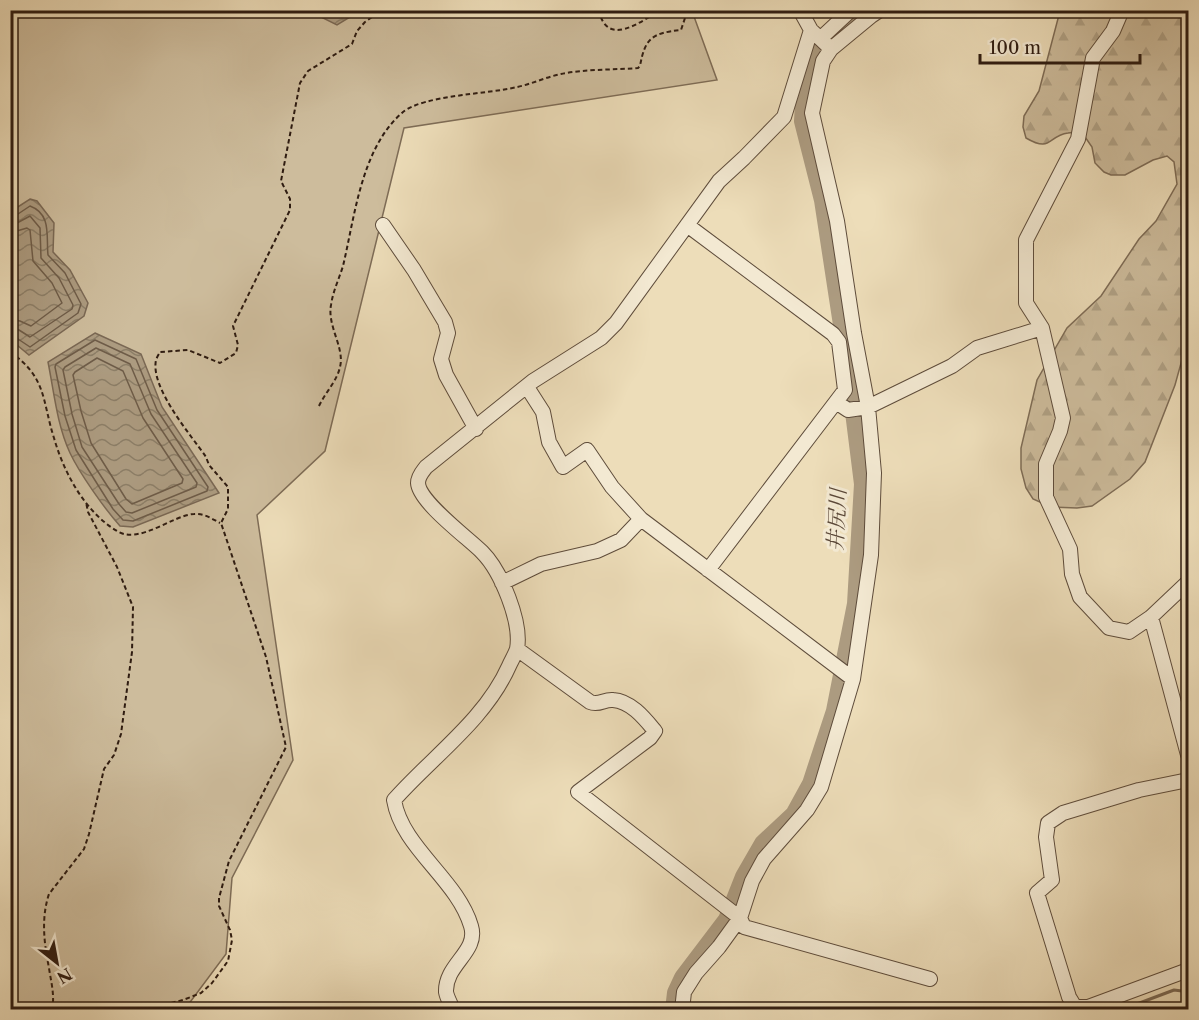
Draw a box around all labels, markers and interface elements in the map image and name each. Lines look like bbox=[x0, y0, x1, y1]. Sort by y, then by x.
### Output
scale bar bbox=[980, 27, 1140, 65]
text: 100 m bbox=[989, 37, 1041, 59]
water label: 井尻川 bbox=[822, 486, 851, 552]
north arrow bbox=[27, 933, 87, 993]
text: N bbox=[54, 964, 76, 988]

